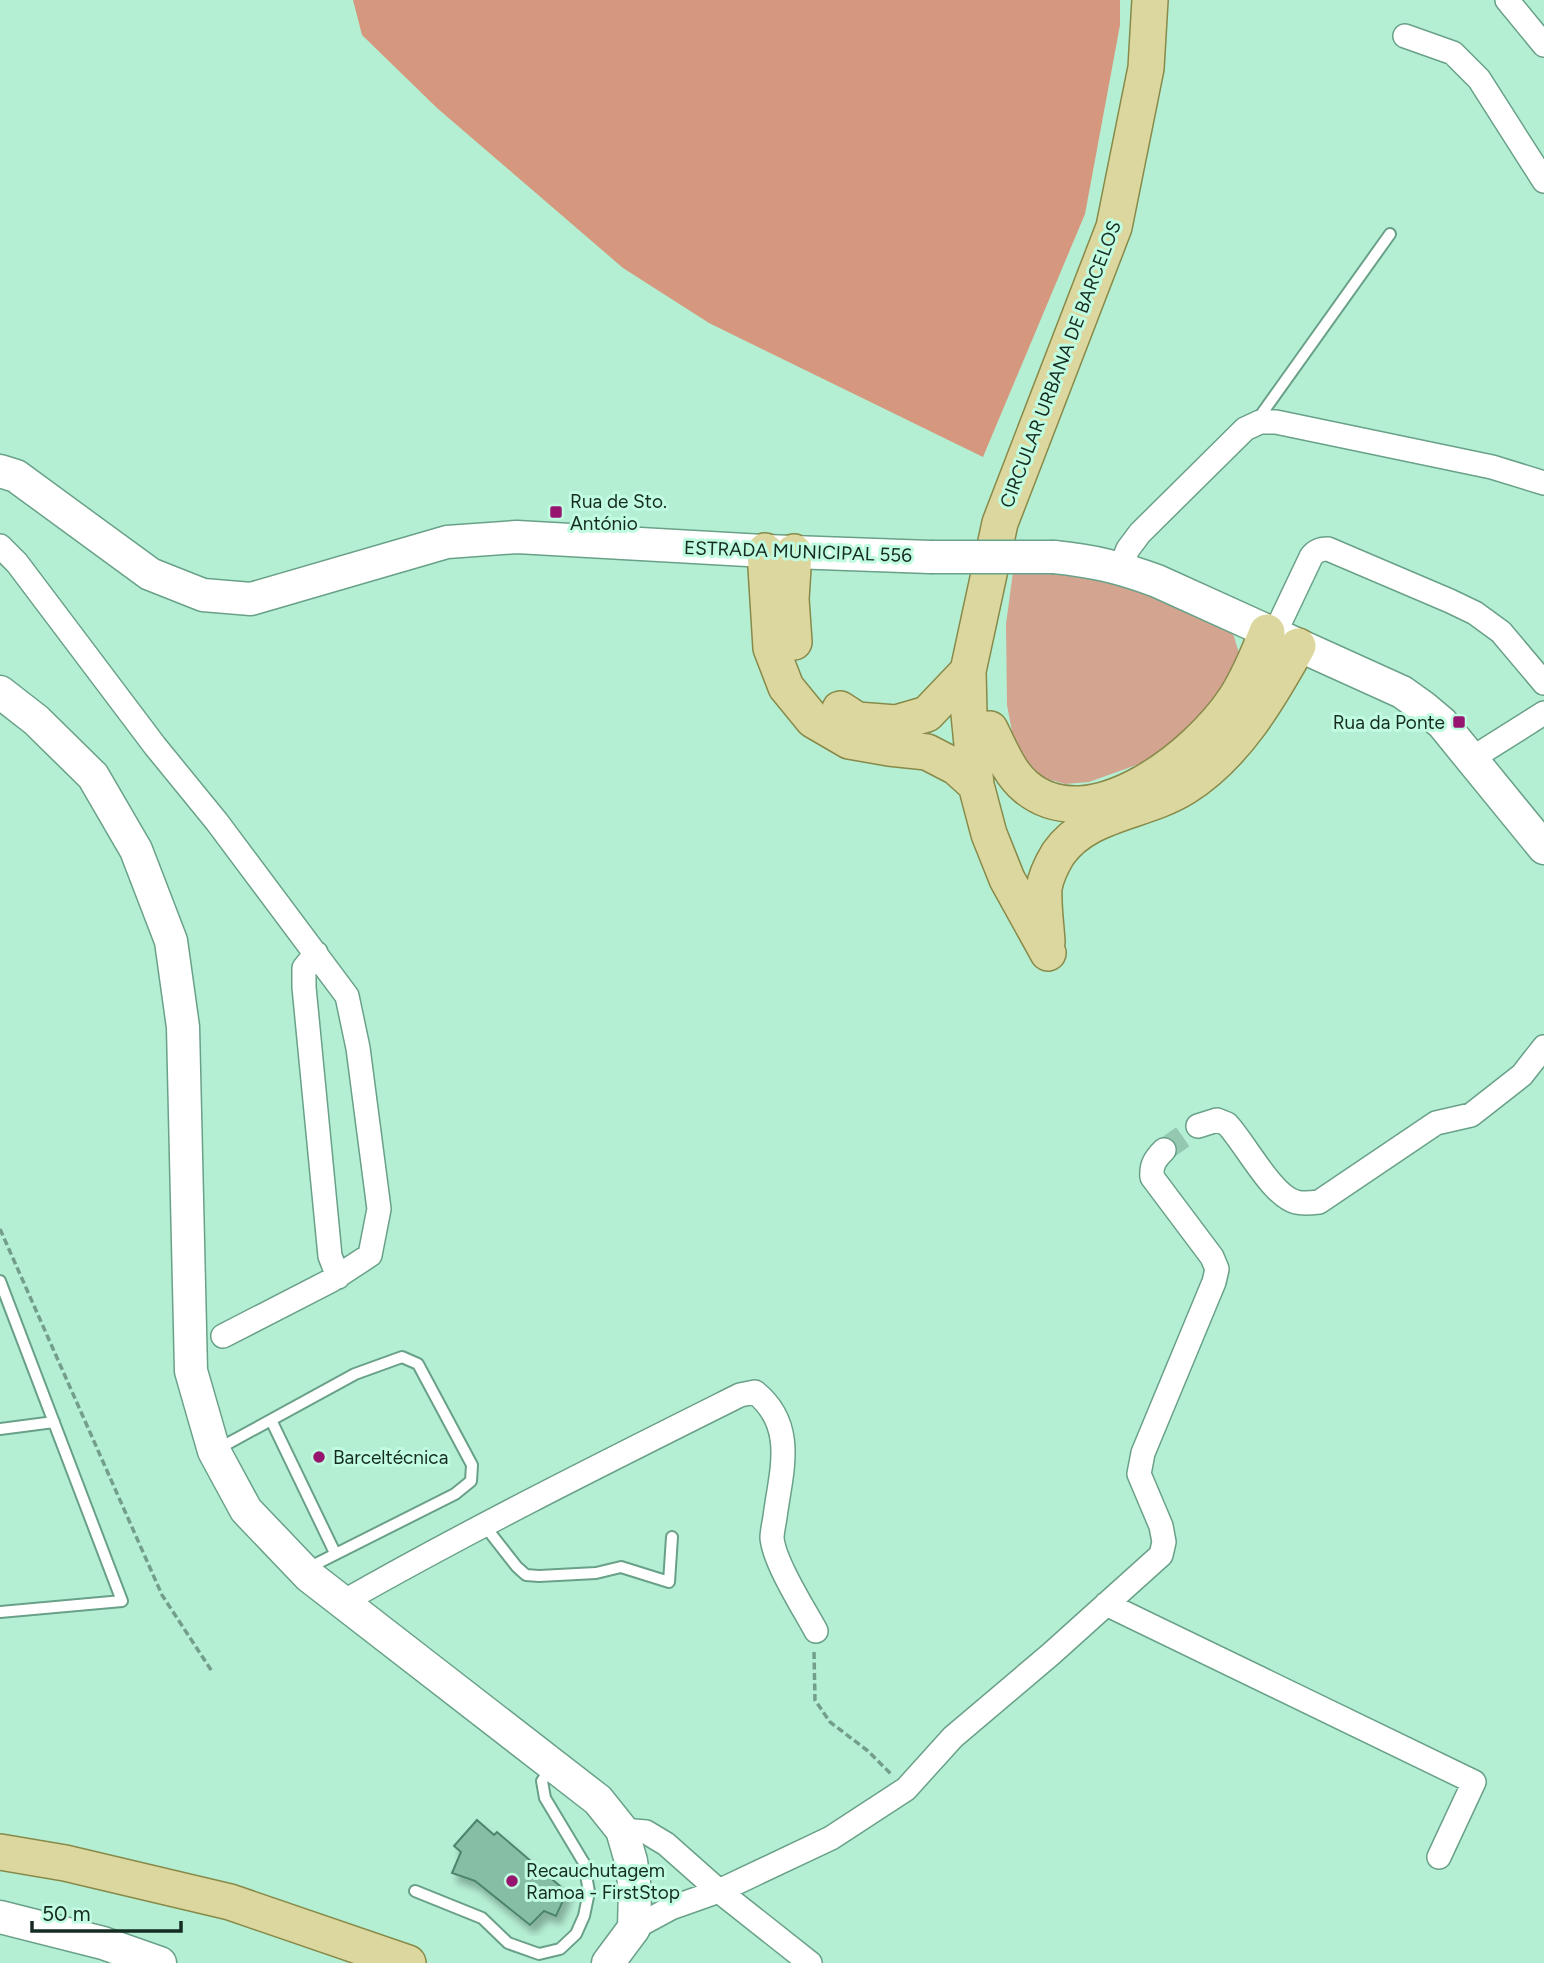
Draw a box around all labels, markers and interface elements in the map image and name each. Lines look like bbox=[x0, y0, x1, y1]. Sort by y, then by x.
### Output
street label: CIRCULAR URBANA DE BARCELOS bbox=[995, 217, 1126, 511]
place label: Rua de Sto. António bbox=[570, 490, 667, 535]
marker: Rua de Sto. António bbox=[548, 504, 564, 520]
street label: ESTRADA MUNICIPAL 556 bbox=[684, 536, 913, 567]
place label: Rua da Ponte bbox=[1333, 711, 1445, 734]
marker: Rua da Ponte bbox=[1451, 714, 1467, 730]
place label: Barceltécnica bbox=[333, 1446, 448, 1469]
marker: Barceltécnica bbox=[311, 1449, 327, 1465]
place label: Recauchutagem Ramoa - FirstStop bbox=[526, 1859, 680, 1904]
marker: Recauchutagem Ramoa - FirstStop bbox=[504, 1873, 520, 1889]
scale bar bbox=[32, 1890, 180, 1934]
text: 50 m bbox=[42, 1901, 91, 1926]

